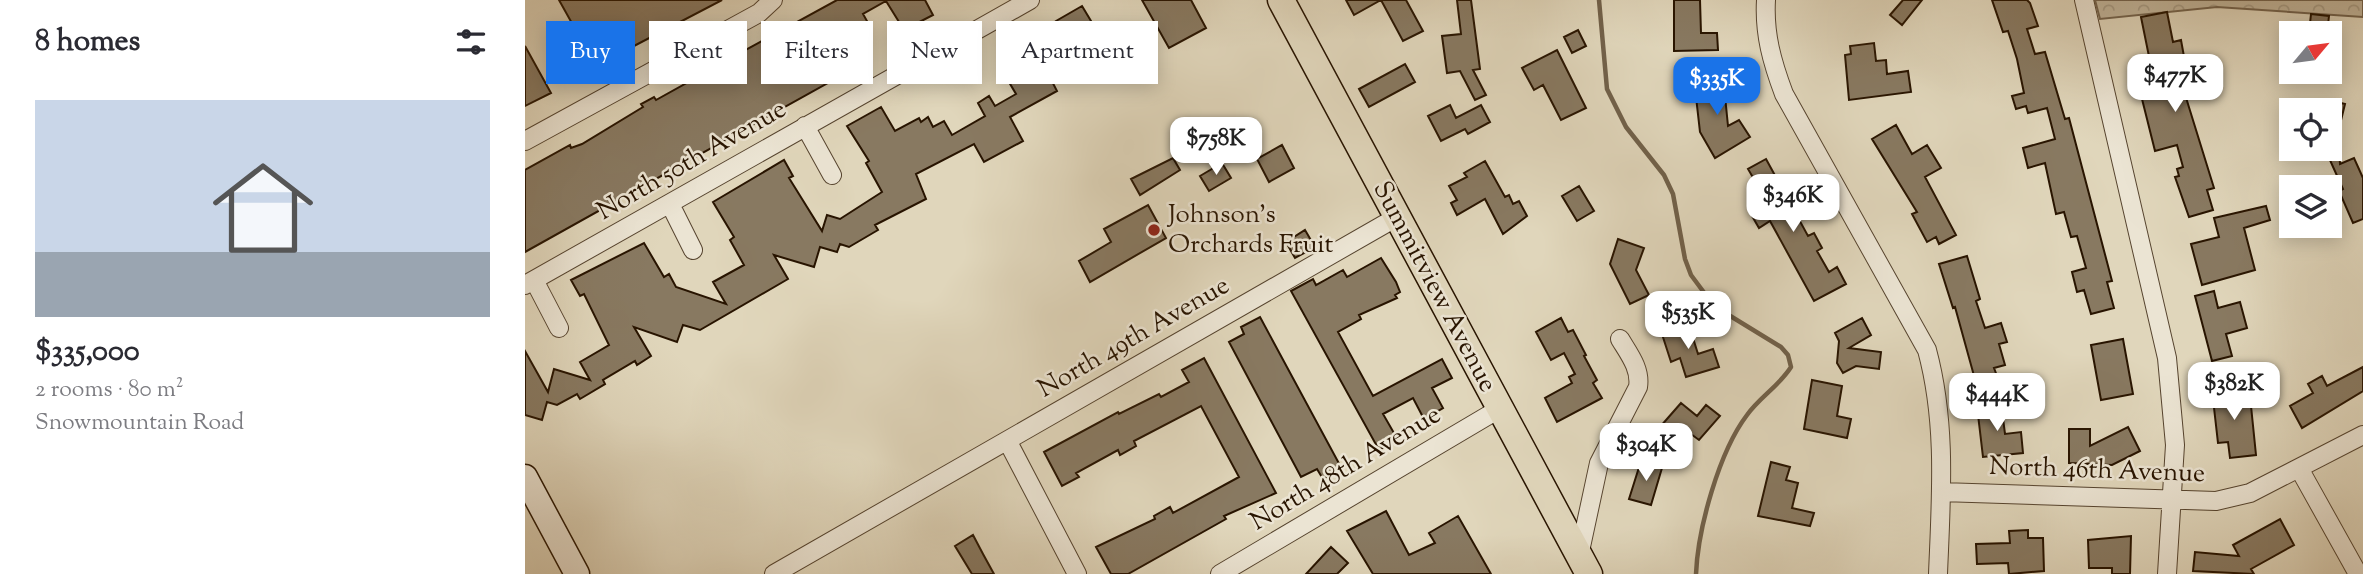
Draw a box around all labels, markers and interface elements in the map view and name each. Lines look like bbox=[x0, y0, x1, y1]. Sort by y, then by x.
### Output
text: 8 homes bbox=[35, 21, 140, 64]
chip: Buy bbox=[546, 21, 635, 84]
chip: Rent bbox=[649, 21, 747, 84]
chip: Filters bbox=[761, 21, 873, 84]
chip: New bbox=[887, 21, 982, 84]
chip: Apartment bbox=[996, 21, 1158, 84]
north arrow bbox=[2279, 21, 2341, 84]
map controls bbox=[2279, 21, 2342, 238]
icon: filters bbox=[452, 23, 490, 61]
pin: $477K bbox=[2126, 54, 2224, 114]
pin: $335K bbox=[1668, 58, 1766, 117]
text: $477K bbox=[2143, 60, 2207, 93]
text: $335K bbox=[1689, 63, 1745, 96]
street label: North 50th Avenue bbox=[590, 92, 794, 230]
button: locate bbox=[2279, 98, 2342, 161]
pin: $758K bbox=[1167, 118, 1265, 177]
text: $758K bbox=[1186, 123, 1246, 156]
icon: home bbox=[200, 145, 326, 271]
pin: $346K bbox=[1744, 174, 1842, 234]
street label: Summitview Avenue bbox=[1363, 175, 1505, 399]
button: layers bbox=[2279, 175, 2342, 238]
text: $346K bbox=[1762, 180, 1824, 213]
place label: Johnson's Orchards Fruit bbox=[1166, 197, 1334, 264]
marker: Johnson's Orchards Fruit bbox=[1146, 222, 1162, 238]
street label: North 49th Avenue bbox=[1031, 268, 1237, 408]
pin: $535K bbox=[1639, 292, 1737, 351]
text: $535K bbox=[1661, 297, 1715, 330]
text: $335,000 bbox=[35, 331, 140, 374]
pin: $382K bbox=[2185, 362, 2283, 422]
text: $382K bbox=[2204, 368, 2264, 401]
text: 2 rooms · 80 m² bbox=[35, 374, 183, 407]
pin: $444K bbox=[1948, 374, 2046, 433]
text: $444K bbox=[1965, 379, 2029, 412]
street label: North 48th Avenue bbox=[1244, 397, 1448, 541]
text: Snowmountain Road bbox=[35, 407, 244, 440]
pin: $304K bbox=[1597, 424, 1695, 483]
text: $304K bbox=[1616, 429, 1676, 462]
street label: North 46th Avenue bbox=[1988, 449, 2206, 493]

